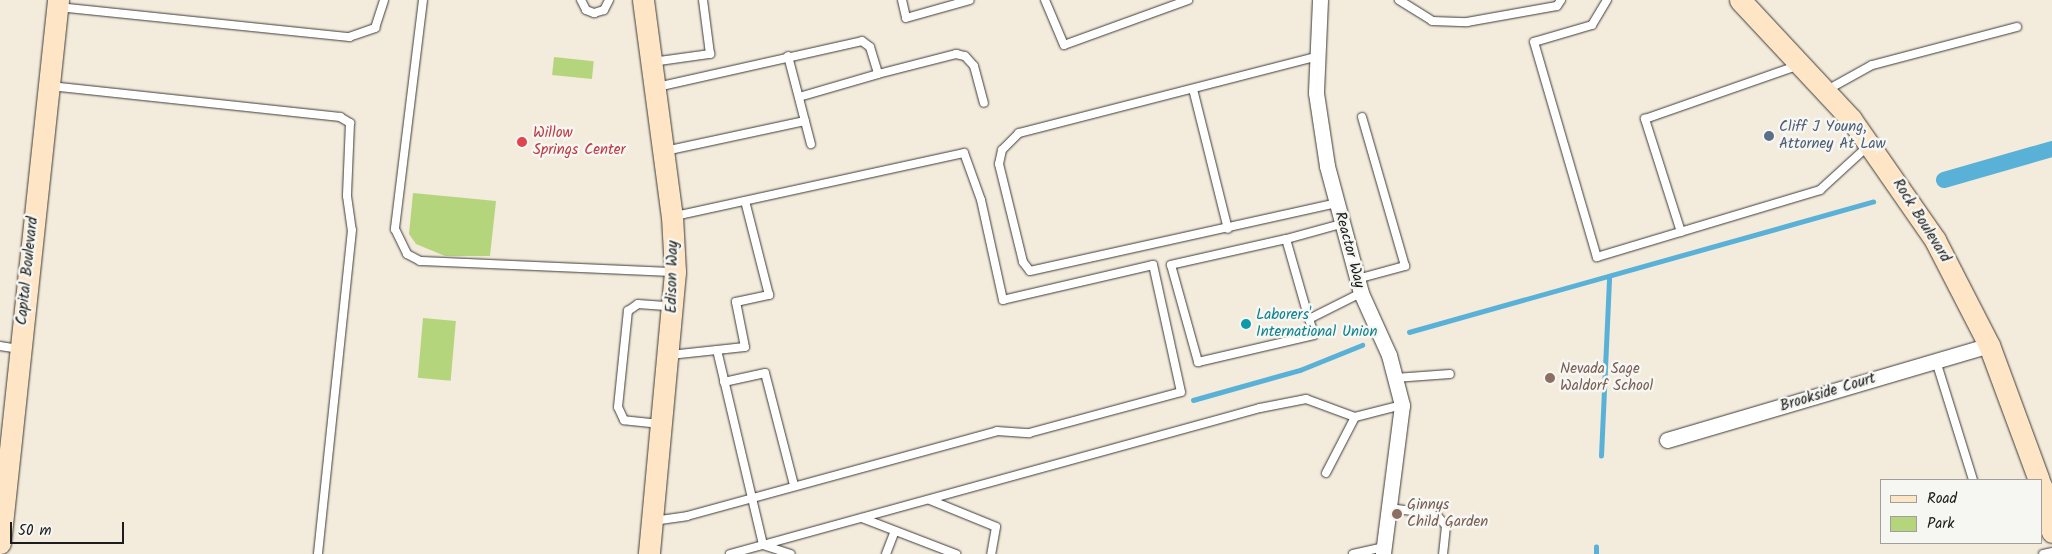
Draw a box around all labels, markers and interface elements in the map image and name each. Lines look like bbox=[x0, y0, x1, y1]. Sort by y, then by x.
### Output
place label: Cliff J Young, Attorney At Law bbox=[1779, 118, 1886, 153]
place label: Willow Springs Center bbox=[533, 124, 625, 159]
marker: Cliff J Young, Attorney At Law bbox=[1763, 130, 1775, 142]
marker: Willow Springs Center bbox=[515, 135, 529, 149]
street label: Rock Boulevard bbox=[1888, 176, 1954, 266]
street label: Reactor Way bbox=[1330, 210, 1368, 290]
street label: Capital Boulevard bbox=[13, 216, 43, 326]
street label: Edison Way bbox=[663, 240, 683, 314]
place label: Laborers' International Union bbox=[1256, 306, 1377, 341]
marker: Laborers' International Union bbox=[1240, 318, 1252, 330]
place label: Nevada Sage Waldorf School bbox=[1560, 360, 1653, 395]
street label: Brookside Court bbox=[1778, 370, 1878, 416]
marker: Nevada Sage Waldorf School bbox=[1544, 372, 1556, 384]
legend bbox=[1880, 479, 2042, 544]
text: Road bbox=[1927, 487, 1957, 511]
place label: Ginnys Child Garden bbox=[1407, 496, 1488, 531]
marker: Ginnys Child Garden bbox=[1391, 508, 1403, 520]
scale bar bbox=[12, 512, 126, 544]
text: Park bbox=[1927, 512, 1954, 536]
text: 50 m bbox=[18, 519, 52, 543]

